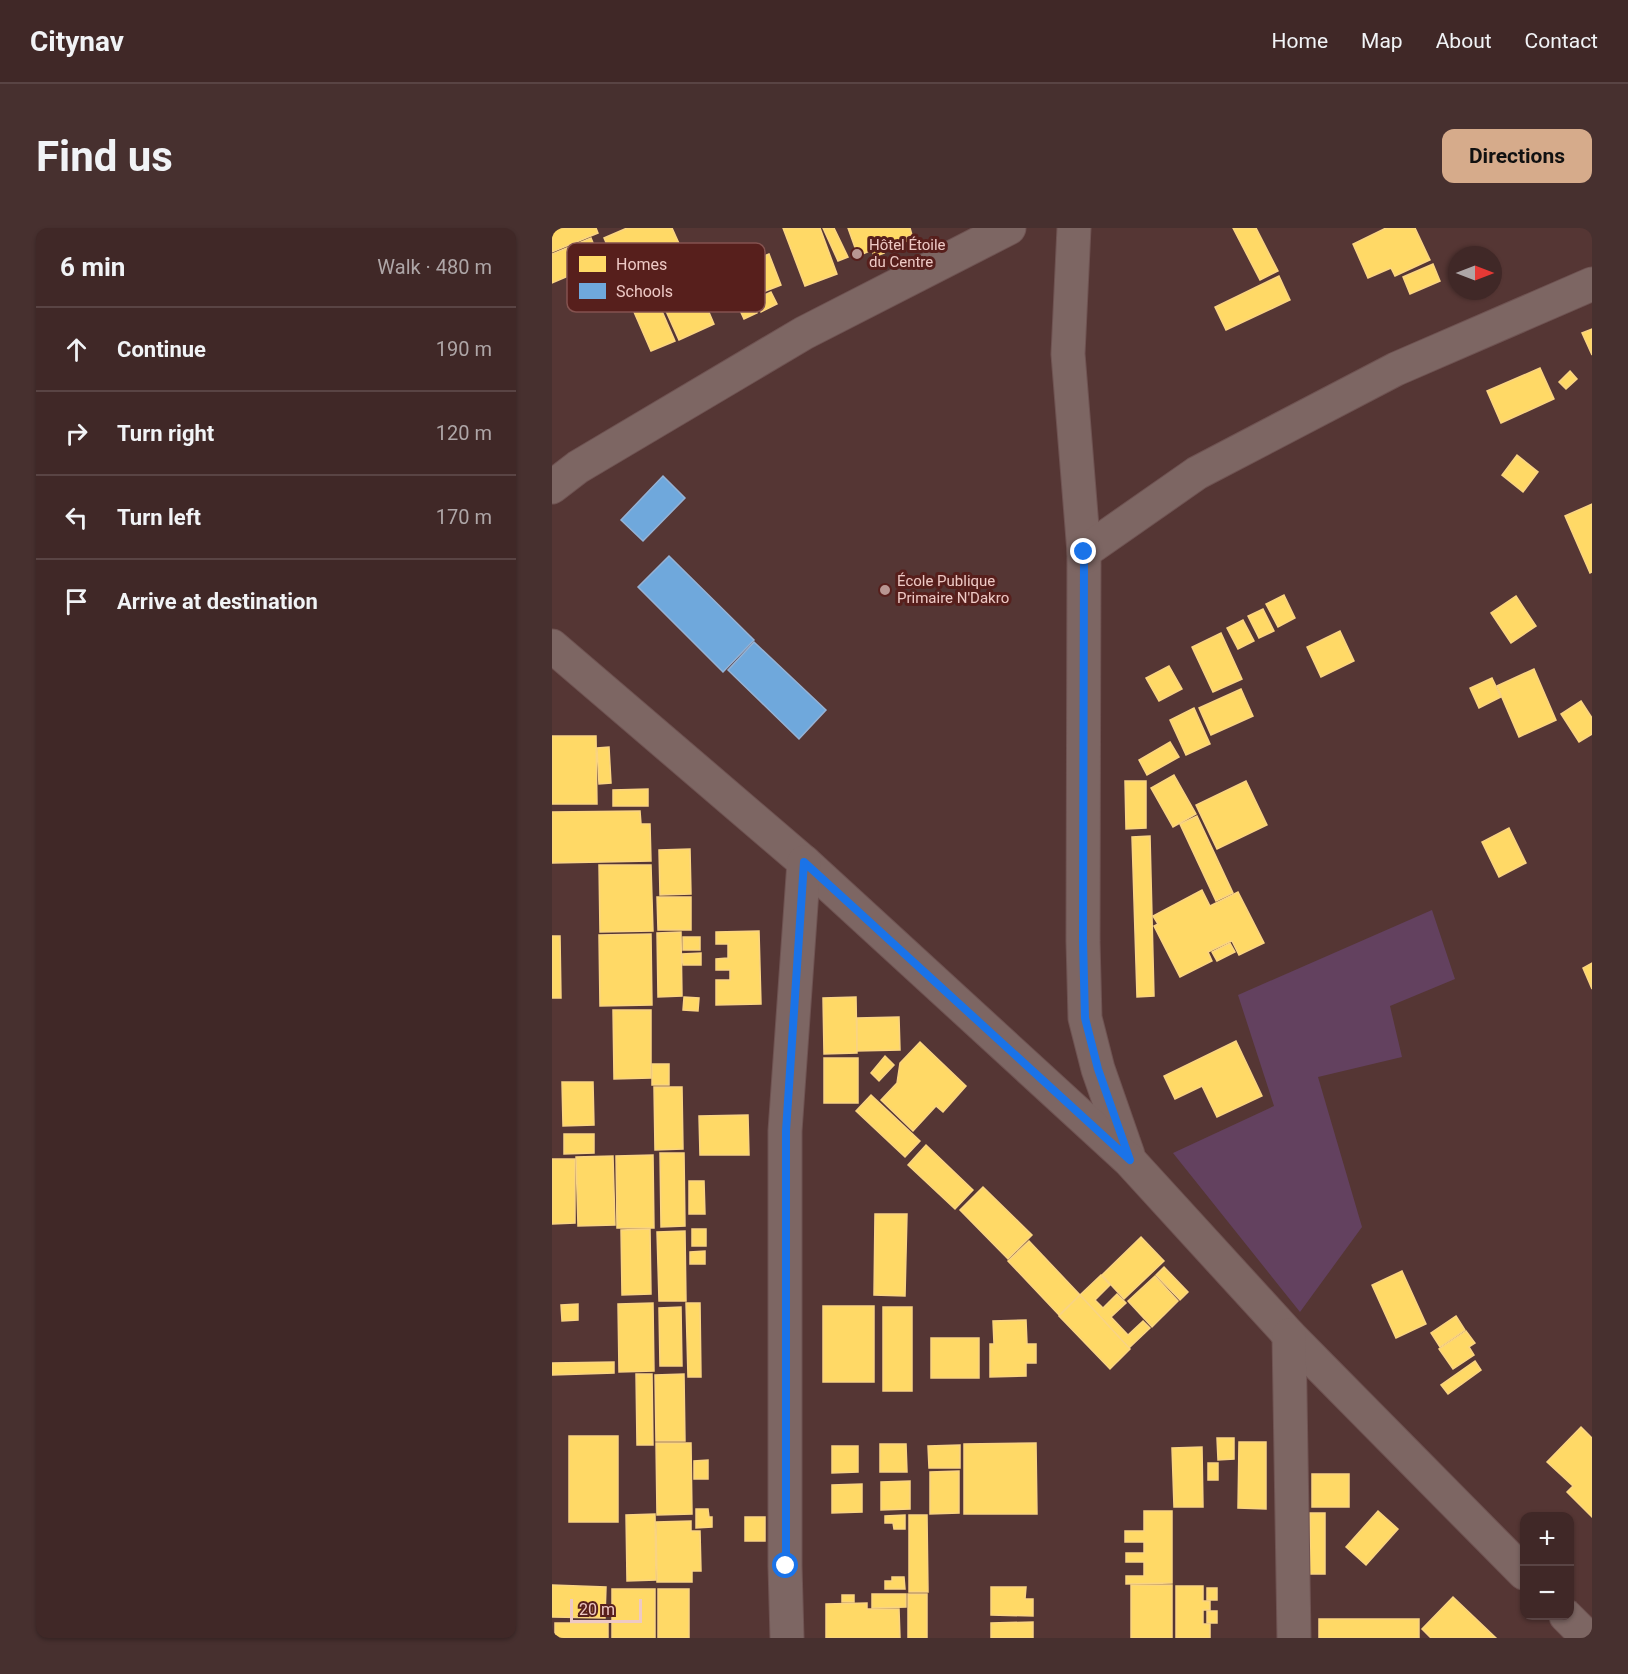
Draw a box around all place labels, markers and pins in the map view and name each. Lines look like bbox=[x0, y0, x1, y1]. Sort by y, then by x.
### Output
place label: Hôtel Étoile du Centre bbox=[869, 236, 946, 271]
marker: Hôtel Étoile du Centre bbox=[850, 247, 864, 261]
place label: École Publique Primaire N'Dakro bbox=[897, 572, 1009, 607]
marker: École Publique Primaire N'Dakro bbox=[878, 583, 892, 597]

